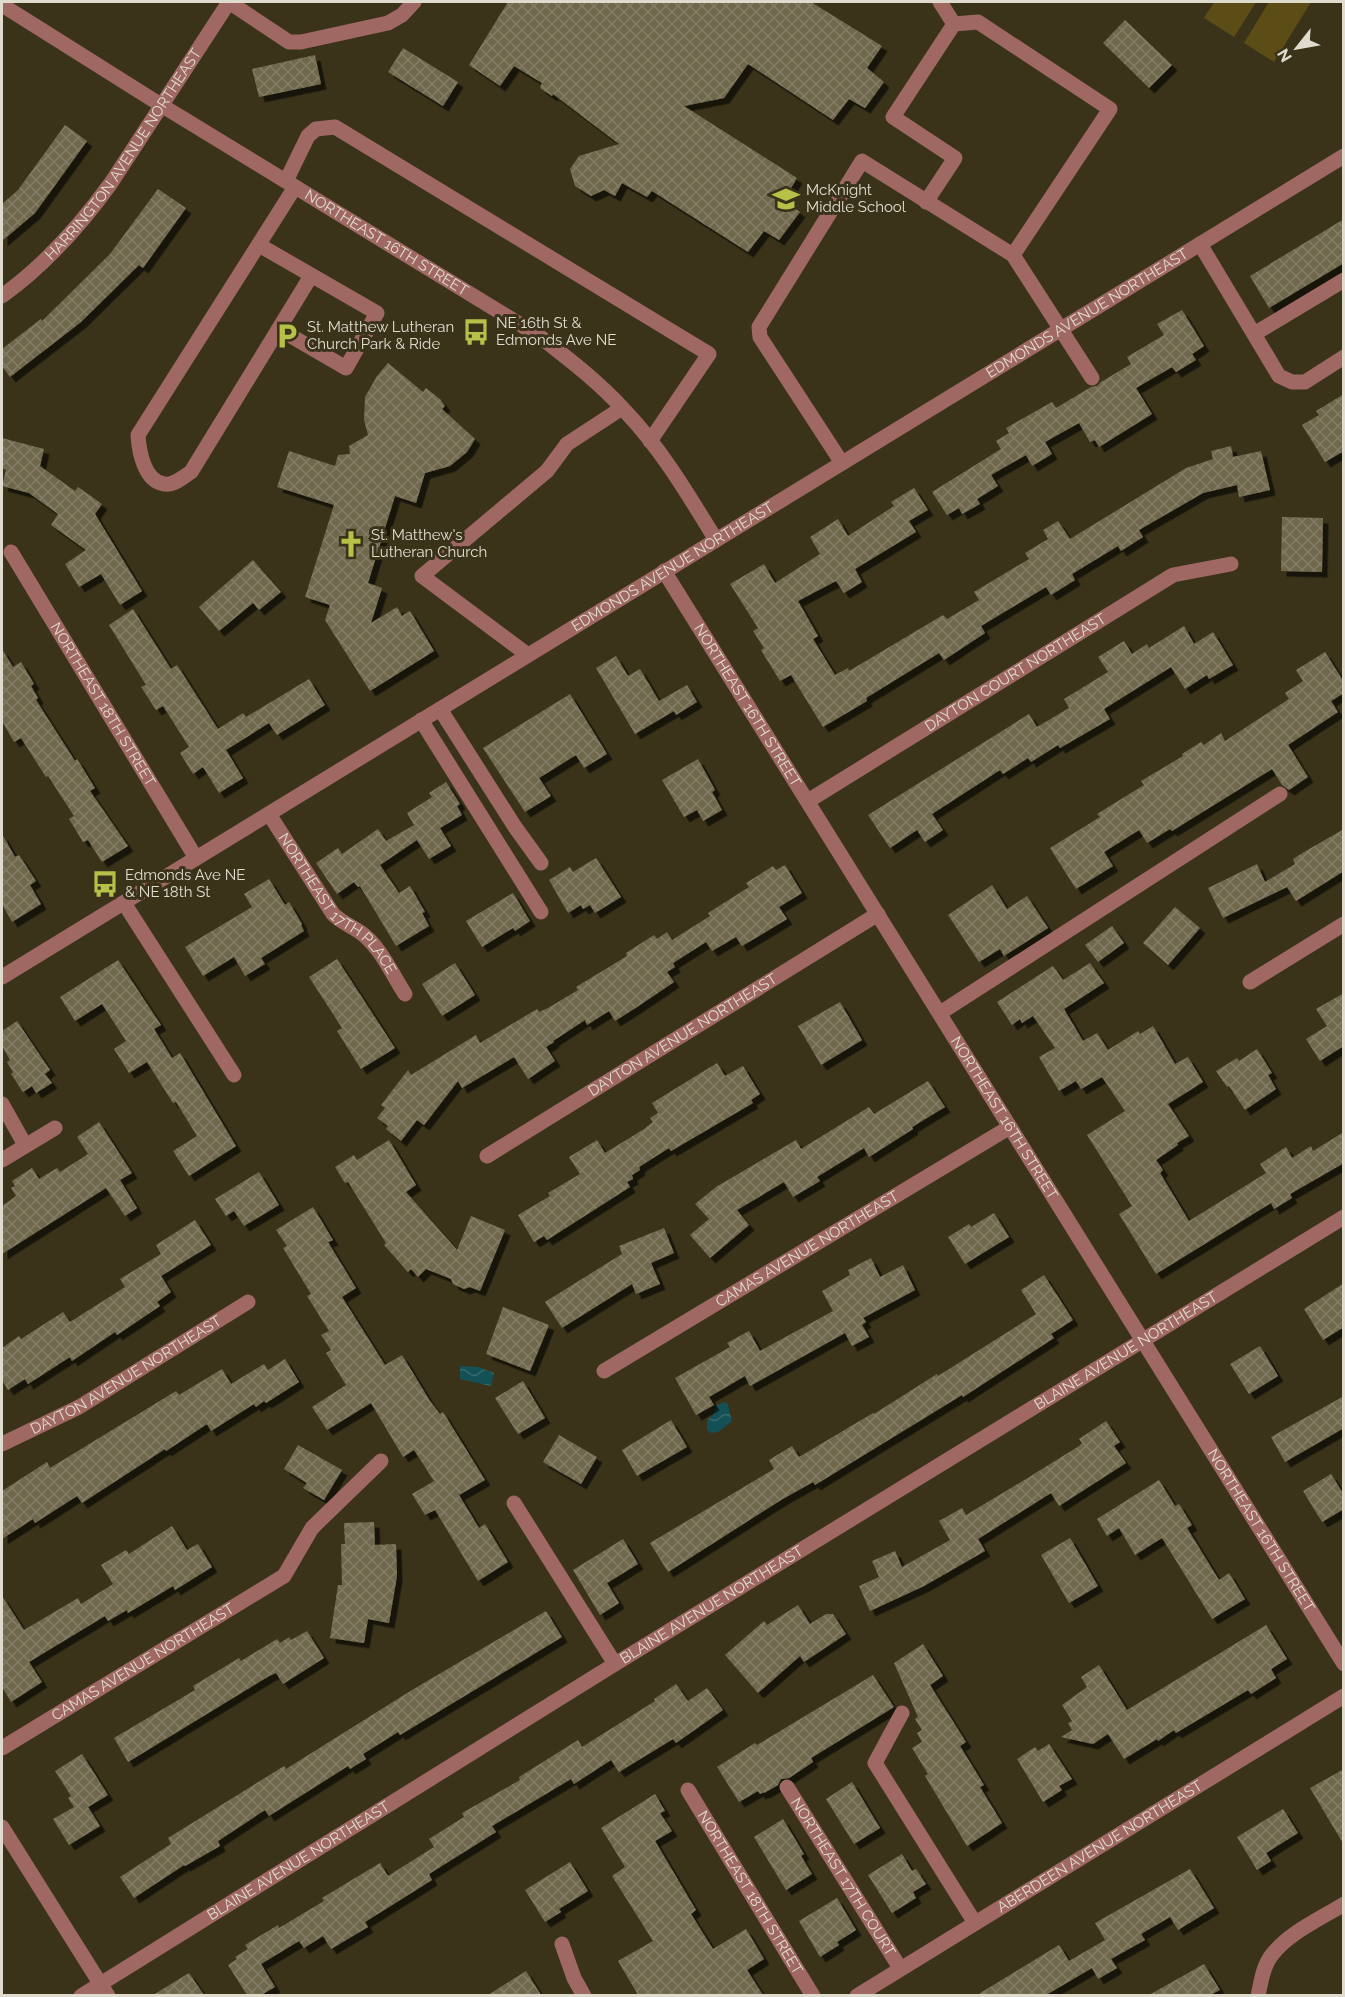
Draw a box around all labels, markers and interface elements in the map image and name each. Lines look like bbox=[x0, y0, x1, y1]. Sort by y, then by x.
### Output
north arrow bbox=[1267, 18, 1327, 78]
street label: HARRINGTON AVENUE NORTHEAST bbox=[41, 45, 205, 264]
text: N bbox=[1273, 45, 1296, 66]
place label: McKnight Middle School bbox=[806, 181, 907, 216]
school or university icon: McKnight Middle School bbox=[771, 184, 801, 214]
street label: NORTHEAST 16TH STREET bbox=[301, 186, 472, 300]
street label: EDMONDS AVENUE NORTHEAST bbox=[983, 245, 1191, 382]
place label: NE 16th St & Edmonds Ave NE bbox=[496, 314, 616, 349]
bus stop icon: NE 16th St & Edmonds Ave NE bbox=[461, 317, 491, 347]
place label: St. Matthew Lutheran Church Park & Ride bbox=[307, 318, 454, 353]
parking icon: St. Matthew Lutheran Church Park & Ride bbox=[272, 321, 302, 351]
street label: EDMONDS AVENUE NORTHEAST bbox=[568, 498, 777, 635]
place label: St. Matthew's Lutheran Church bbox=[371, 526, 487, 561]
church icon: St. Matthew's Lutheran Church bbox=[336, 529, 366, 559]
street label: DAYTON COURT NORTHEAST bbox=[922, 610, 1109, 735]
street label: NORTHEAST 18TH STREET bbox=[47, 619, 160, 790]
street label: NORTHEAST 16TH STREET bbox=[690, 620, 805, 790]
street label: NORTHEAST 17TH PLACE bbox=[275, 830, 400, 977]
place label: Edmonds Ave NE & NE 18th St bbox=[125, 866, 245, 901]
bus stop icon: Edmonds Ave NE & NE 18th St bbox=[90, 869, 120, 899]
street label: DAYTON AVENUE NORTHEAST bbox=[585, 970, 780, 1100]
street label: NORTHEAST 16TH STREET bbox=[947, 1033, 1062, 1203]
street label: CAMAS AVENUE NORTHEAST bbox=[712, 1187, 902, 1311]
street label: BLAINE AVENUE NORTHEAST bbox=[1031, 1288, 1221, 1414]
street label: DAYTON AVENUE NORTHEAST bbox=[28, 1312, 225, 1438]
street label: NORTHEAST 16TH STREET bbox=[1203, 1446, 1318, 1615]
street label: BLAINE AVENUE NORTHEAST bbox=[617, 1542, 806, 1668]
street label: CAMAS AVENUE NORTHEAST bbox=[48, 1600, 237, 1725]
street label: ABERDEEN AVENUE NORTHEAST bbox=[994, 1777, 1206, 1917]
street label: NORTHEAST 17TH COURT bbox=[787, 1794, 899, 1959]
street label: BLAINE AVENUE NORTHEAST bbox=[204, 1797, 393, 1924]
street label: NORTHEAST 18TH STREET bbox=[694, 1807, 807, 1978]

